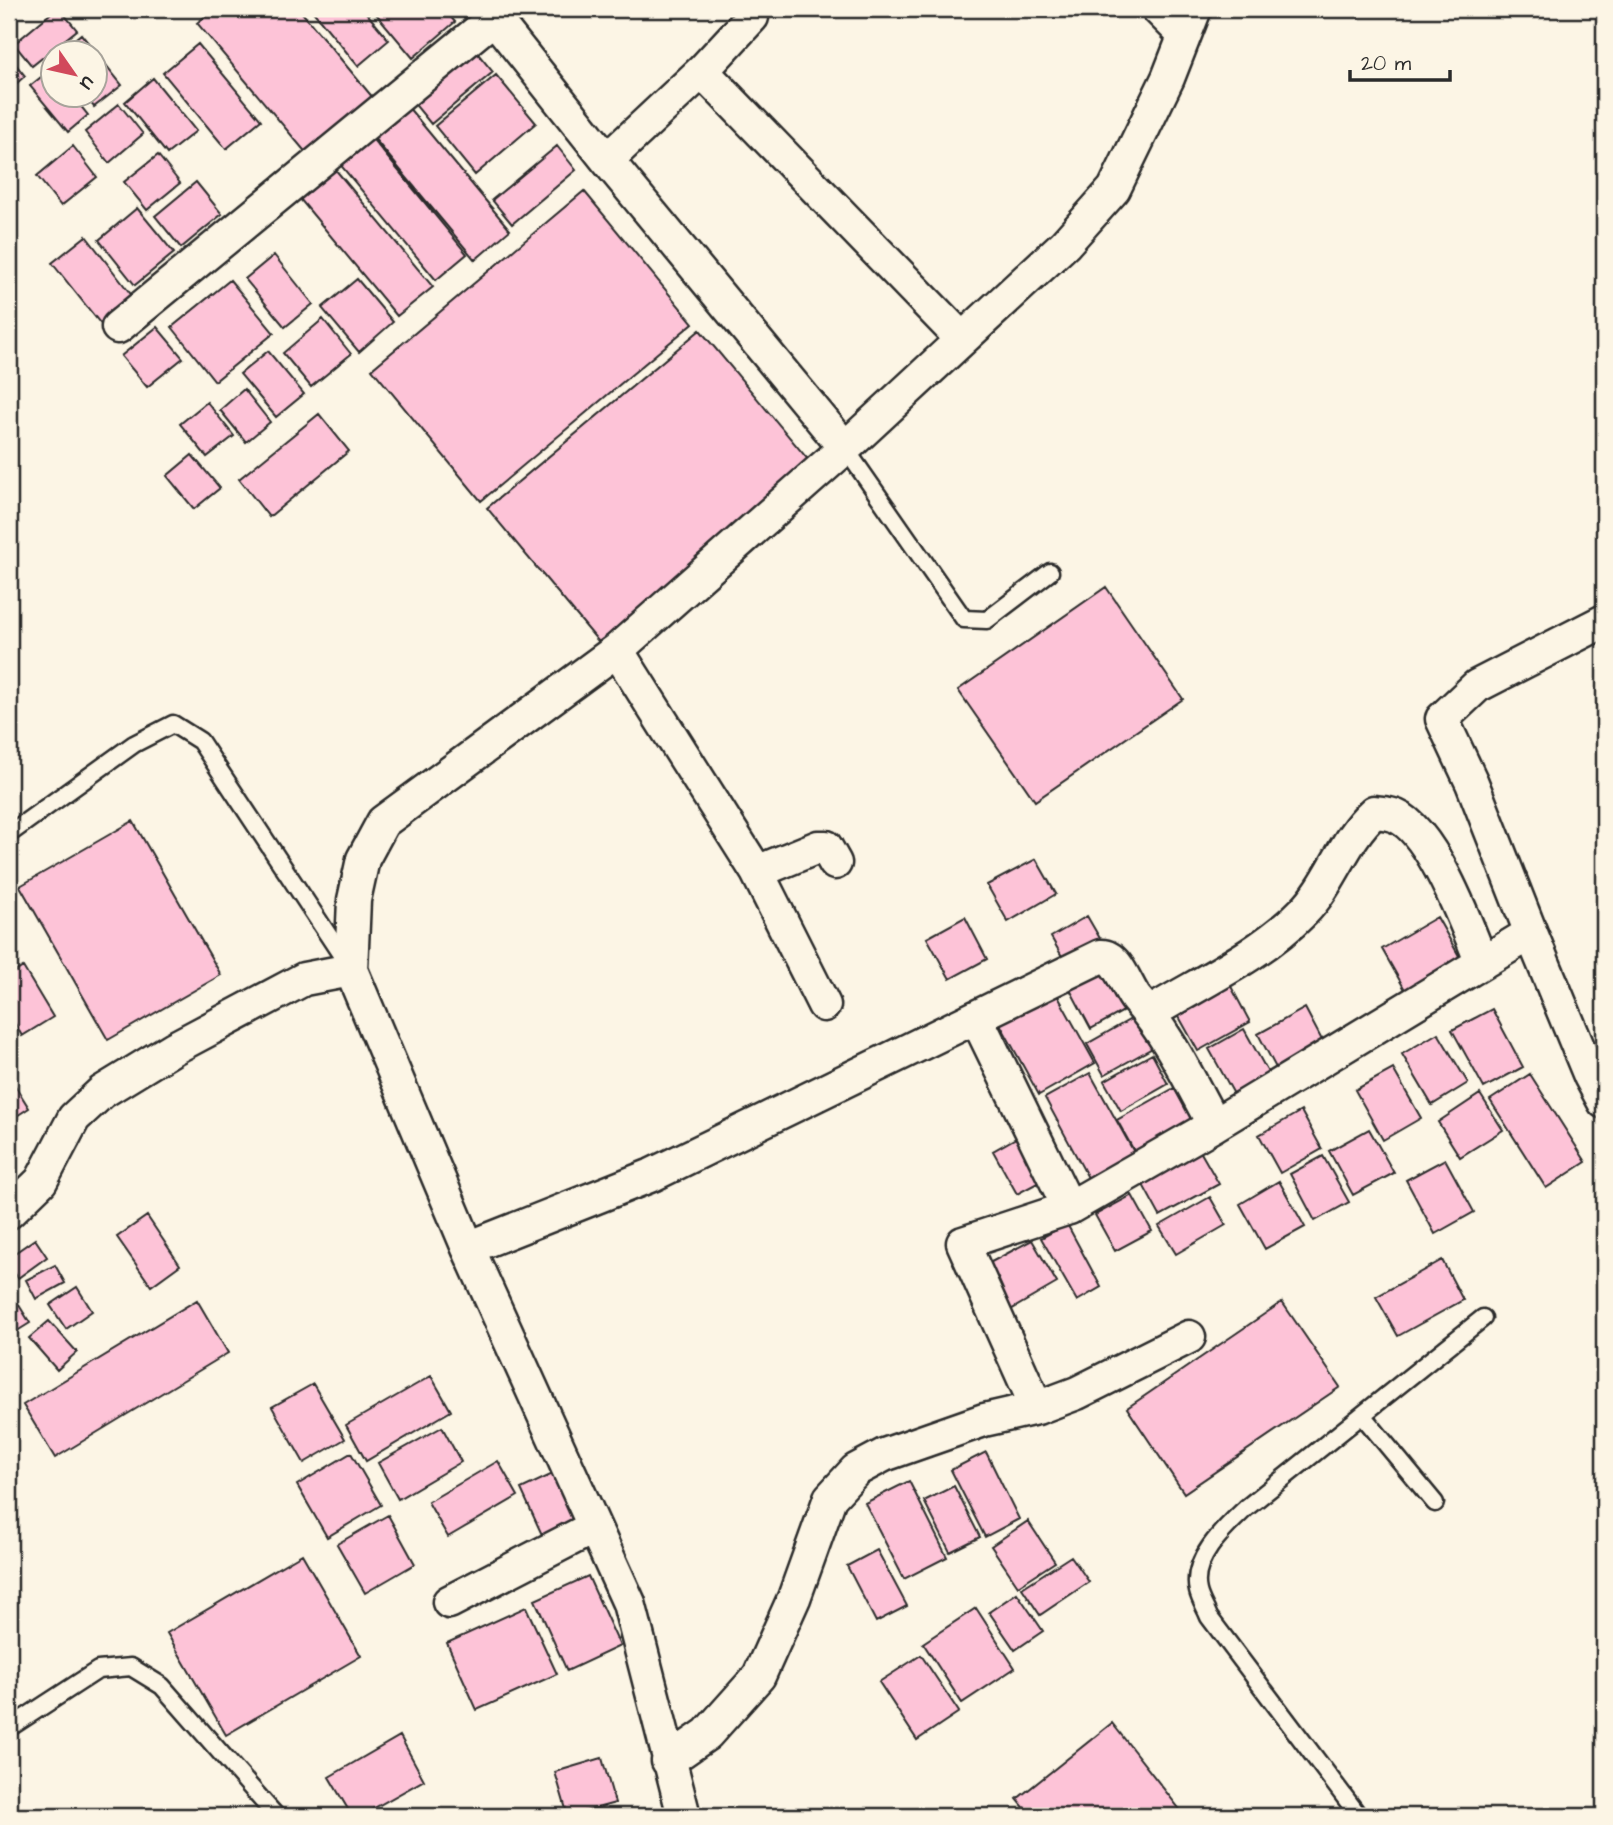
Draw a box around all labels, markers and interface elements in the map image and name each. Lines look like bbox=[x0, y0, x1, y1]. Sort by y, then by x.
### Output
north arrow bbox=[38, 38, 108, 108]
scale bar bbox=[1350, 38, 1450, 82]
text: 20 m bbox=[1361, 49, 1412, 78]
text: U bbox=[72, 71, 101, 95]

